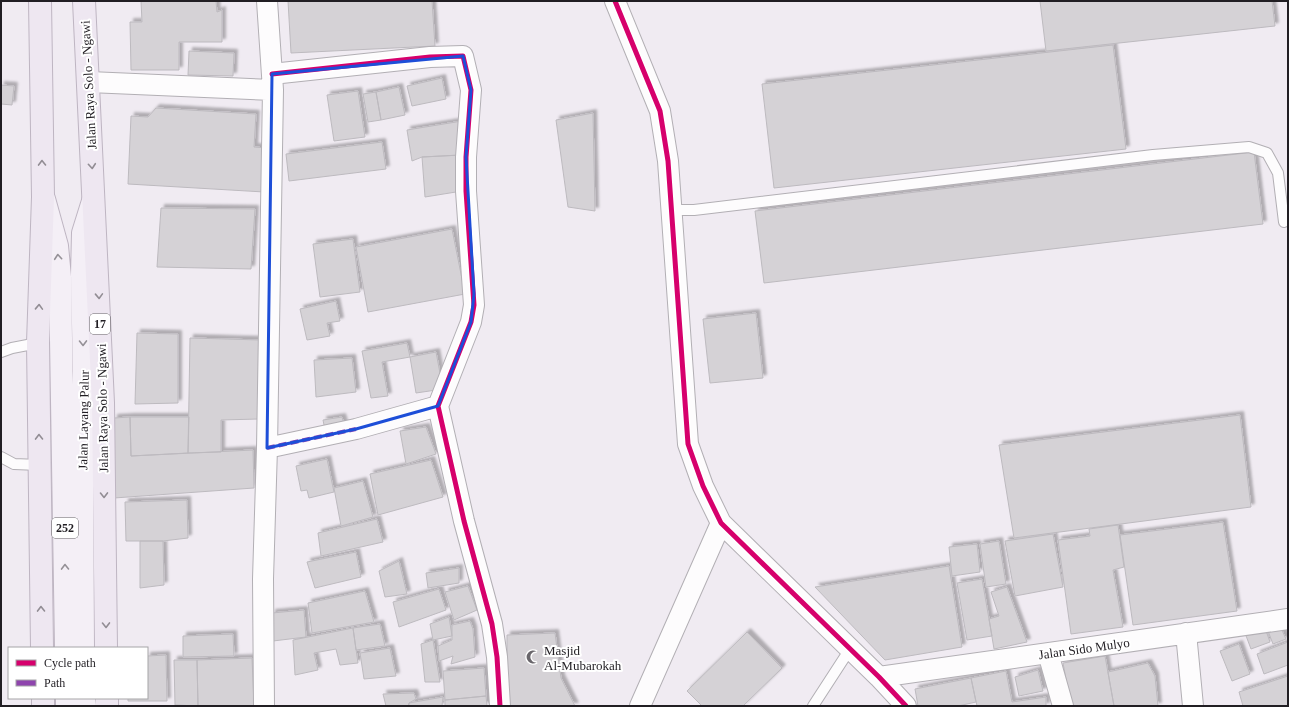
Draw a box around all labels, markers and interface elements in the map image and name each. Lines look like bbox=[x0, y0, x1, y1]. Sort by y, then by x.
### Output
street label: Jalan Raya Solo - Ngawi bbox=[78, 20, 99, 150]
one-way arrow bbox=[38, 160, 47, 166]
one-way arrow bbox=[88, 163, 97, 169]
one-way arrow bbox=[53, 254, 62, 260]
one-way arrow bbox=[94, 293, 103, 299]
one-way arrow bbox=[35, 304, 43, 310]
road number: 17 bbox=[90, 314, 110, 334]
one-way arrow bbox=[79, 340, 87, 346]
street label: Jalan Raya Solo - Ngawi bbox=[94, 343, 111, 473]
street label: Jalan Layang Palur bbox=[75, 369, 92, 470]
one-way arrow bbox=[35, 434, 43, 440]
one-way arrow bbox=[100, 492, 108, 498]
road number: 252 bbox=[52, 518, 78, 538]
one-way arrow bbox=[61, 564, 70, 570]
one-way arrow bbox=[37, 606, 45, 612]
one-way arrow bbox=[102, 622, 110, 628]
street label: Jalan Sido Mulyo bbox=[1038, 635, 1131, 662]
place label: Masjid Al-Mubarokah bbox=[544, 643, 622, 673]
legend bbox=[8, 647, 148, 699]
mosque icon: Masjid Al-Mubarokah bbox=[525, 649, 541, 665]
text: Cycle path bbox=[44, 656, 96, 670]
text: Path bbox=[44, 676, 65, 690]

